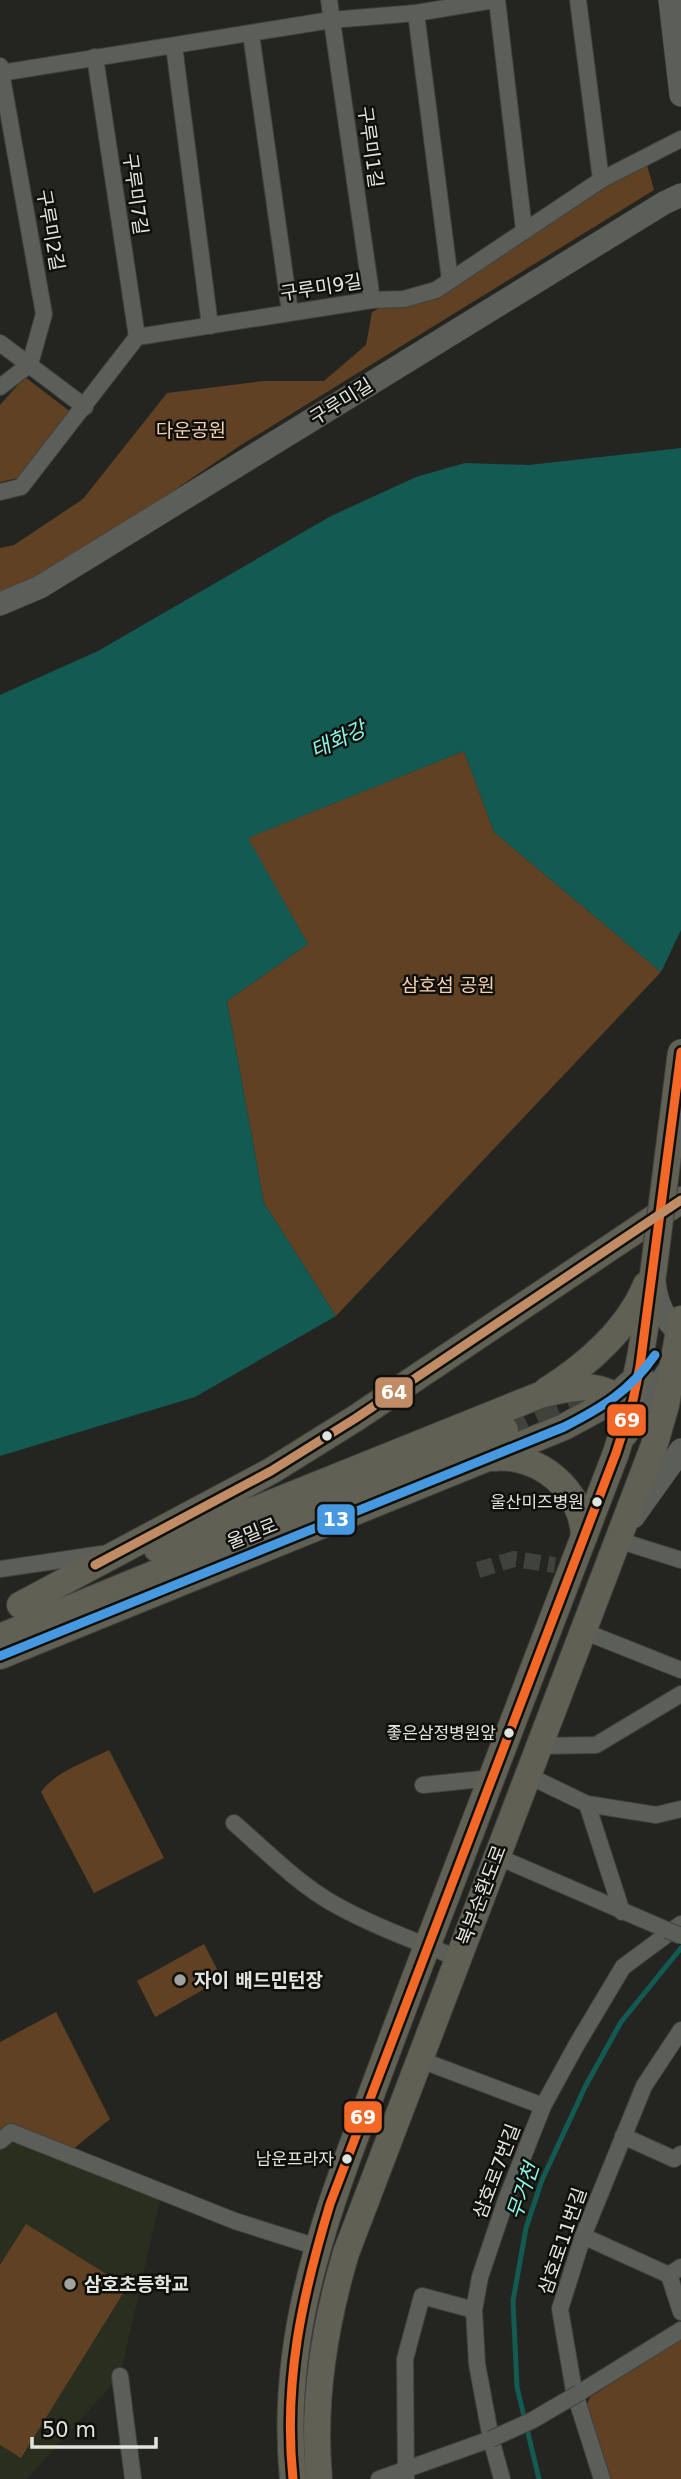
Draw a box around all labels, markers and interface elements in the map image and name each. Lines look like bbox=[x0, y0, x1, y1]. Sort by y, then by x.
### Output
street label: 구루미1길 bbox=[354, 105, 388, 189]
street label: 구루미7길 bbox=[119, 152, 153, 236]
street label: 구루미2길 bbox=[33, 188, 69, 272]
street label: 구루미9길 bbox=[279, 270, 363, 304]
street label: 구루미길 bbox=[306, 373, 376, 429]
park label: 다운공원 bbox=[156, 419, 226, 441]
water label: 태화강 bbox=[307, 716, 372, 763]
park label: 삼호섬 공원 bbox=[401, 974, 495, 996]
line badge: 64 bbox=[374, 1376, 414, 1409]
text: 64 bbox=[381, 1381, 407, 1403]
line badge: 69 bbox=[606, 1403, 647, 1437]
text: 69 bbox=[614, 1409, 640, 1431]
unlabelled marker bbox=[320, 1429, 334, 1443]
place label: 울산미즈병원 bbox=[490, 1492, 584, 1512]
marker: 울산미즈병원 bbox=[590, 1495, 604, 1509]
line badge: 13 bbox=[316, 1503, 356, 1536]
text: 13 bbox=[323, 1508, 349, 1530]
street label: 울밀로 bbox=[224, 1513, 280, 1553]
place label: 좋은삼정병원앞 bbox=[387, 1723, 496, 1743]
marker: 좋은삼정병원앞 bbox=[502, 1726, 516, 1740]
street label: 북부순환도로 bbox=[452, 1842, 510, 1948]
place label: 자이 배드민턴장 bbox=[194, 1969, 323, 1991]
marker: 자이 배드민턴장 bbox=[172, 1972, 188, 1988]
line badge: 69 bbox=[343, 2100, 383, 2134]
text: 69 bbox=[350, 2106, 376, 2128]
street label: 삼호로7번길 bbox=[468, 2121, 524, 2221]
place label: 남운프라자 bbox=[256, 2149, 334, 2169]
marker: 남운프라자 bbox=[340, 2152, 354, 2166]
water label: 무거천 bbox=[502, 2157, 545, 2222]
street label: 삼호로11번길 bbox=[533, 2185, 591, 2297]
place label: 삼호초등학교 bbox=[84, 2273, 189, 2295]
marker: 삼호초등학교 bbox=[62, 2276, 78, 2292]
scale bar bbox=[32, 2406, 156, 2450]
text: 50 m bbox=[42, 2418, 96, 2442]

